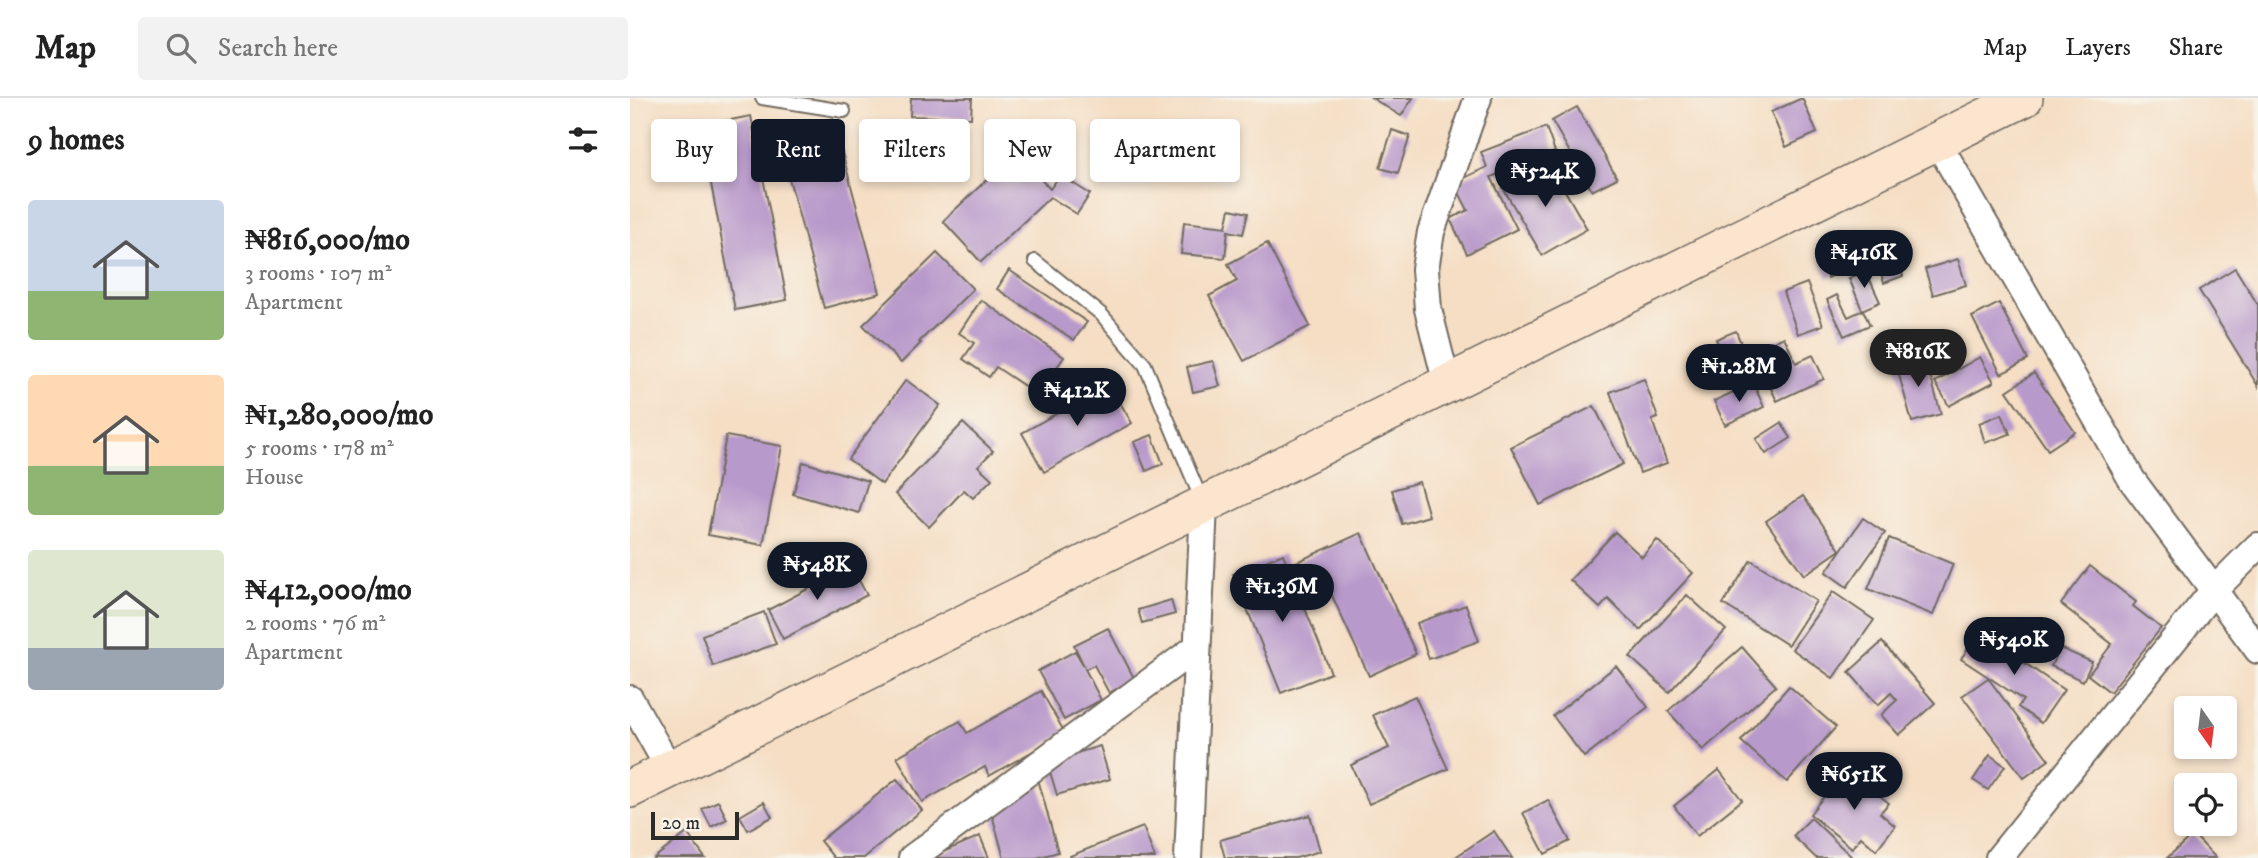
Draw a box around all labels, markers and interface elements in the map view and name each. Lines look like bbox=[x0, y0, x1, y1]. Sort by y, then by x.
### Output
search box bbox=[138, 17, 628, 80]
text: Map bbox=[35, 28, 96, 69]
icon: search bbox=[162, 29, 200, 67]
text: Search here bbox=[218, 32, 338, 65]
text: Map bbox=[1983, 33, 2027, 63]
text: Layers bbox=[2065, 33, 2131, 63]
text: Share bbox=[2169, 33, 2223, 63]
chip: Buy bbox=[651, 119, 737, 182]
chip: Rent bbox=[751, 119, 845, 182]
chip: Filters bbox=[859, 119, 970, 182]
chip: New bbox=[984, 119, 1076, 182]
chip: Apartment bbox=[1090, 119, 1240, 182]
icon: filters bbox=[564, 121, 602, 159]
text: 9 homes bbox=[28, 122, 125, 159]
pin: ₦524K bbox=[1496, 150, 1594, 209]
text: ₦524K bbox=[1511, 157, 1579, 186]
text: ₦816,000/mo bbox=[245, 222, 410, 259]
icon: home bbox=[84, 228, 168, 312]
pin: ₦416K bbox=[1815, 230, 1913, 290]
text: ₦416K bbox=[1831, 238, 1897, 267]
text: 3 rooms · 107 m² bbox=[245, 259, 392, 288]
text: Apartment bbox=[245, 288, 343, 317]
pin: ₦816K bbox=[1869, 330, 1967, 389]
text: ₦816K bbox=[1886, 337, 1950, 366]
pin: ₦1.28M bbox=[1682, 344, 1796, 404]
text: ₦1.28M bbox=[1702, 352, 1776, 381]
pin: ₦412K bbox=[1028, 368, 1126, 428]
text: ₦412K bbox=[1044, 376, 1110, 405]
text: ₦1,280,000/mo bbox=[245, 397, 433, 434]
icon: home bbox=[84, 403, 168, 487]
text: 5 rooms · 178 m² bbox=[245, 434, 394, 463]
text: House bbox=[245, 463, 303, 492]
pin: ₦548K bbox=[768, 542, 866, 602]
text: ₦548K bbox=[783, 550, 851, 579]
pin: ₦1.36M bbox=[1225, 564, 1339, 624]
text: ₦412,000/mo bbox=[245, 572, 412, 609]
text: ₦1.36M bbox=[1246, 572, 1318, 601]
icon: home bbox=[84, 578, 168, 662]
text: 2 rooms · 76 m² bbox=[245, 609, 385, 638]
pin: ₦540K bbox=[1965, 618, 2063, 677]
text: ₦540K bbox=[1980, 625, 2048, 654]
text: Apartment bbox=[245, 638, 343, 667]
north arrow bbox=[2174, 696, 2236, 760]
map controls bbox=[2174, 696, 2237, 836]
pin: ₦651K bbox=[1805, 752, 1903, 812]
text: ₦651K bbox=[1822, 760, 1886, 789]
button: locate bbox=[2174, 773, 2237, 836]
scale bar bbox=[651, 809, 738, 841]
text: 20 m bbox=[662, 812, 700, 835]

